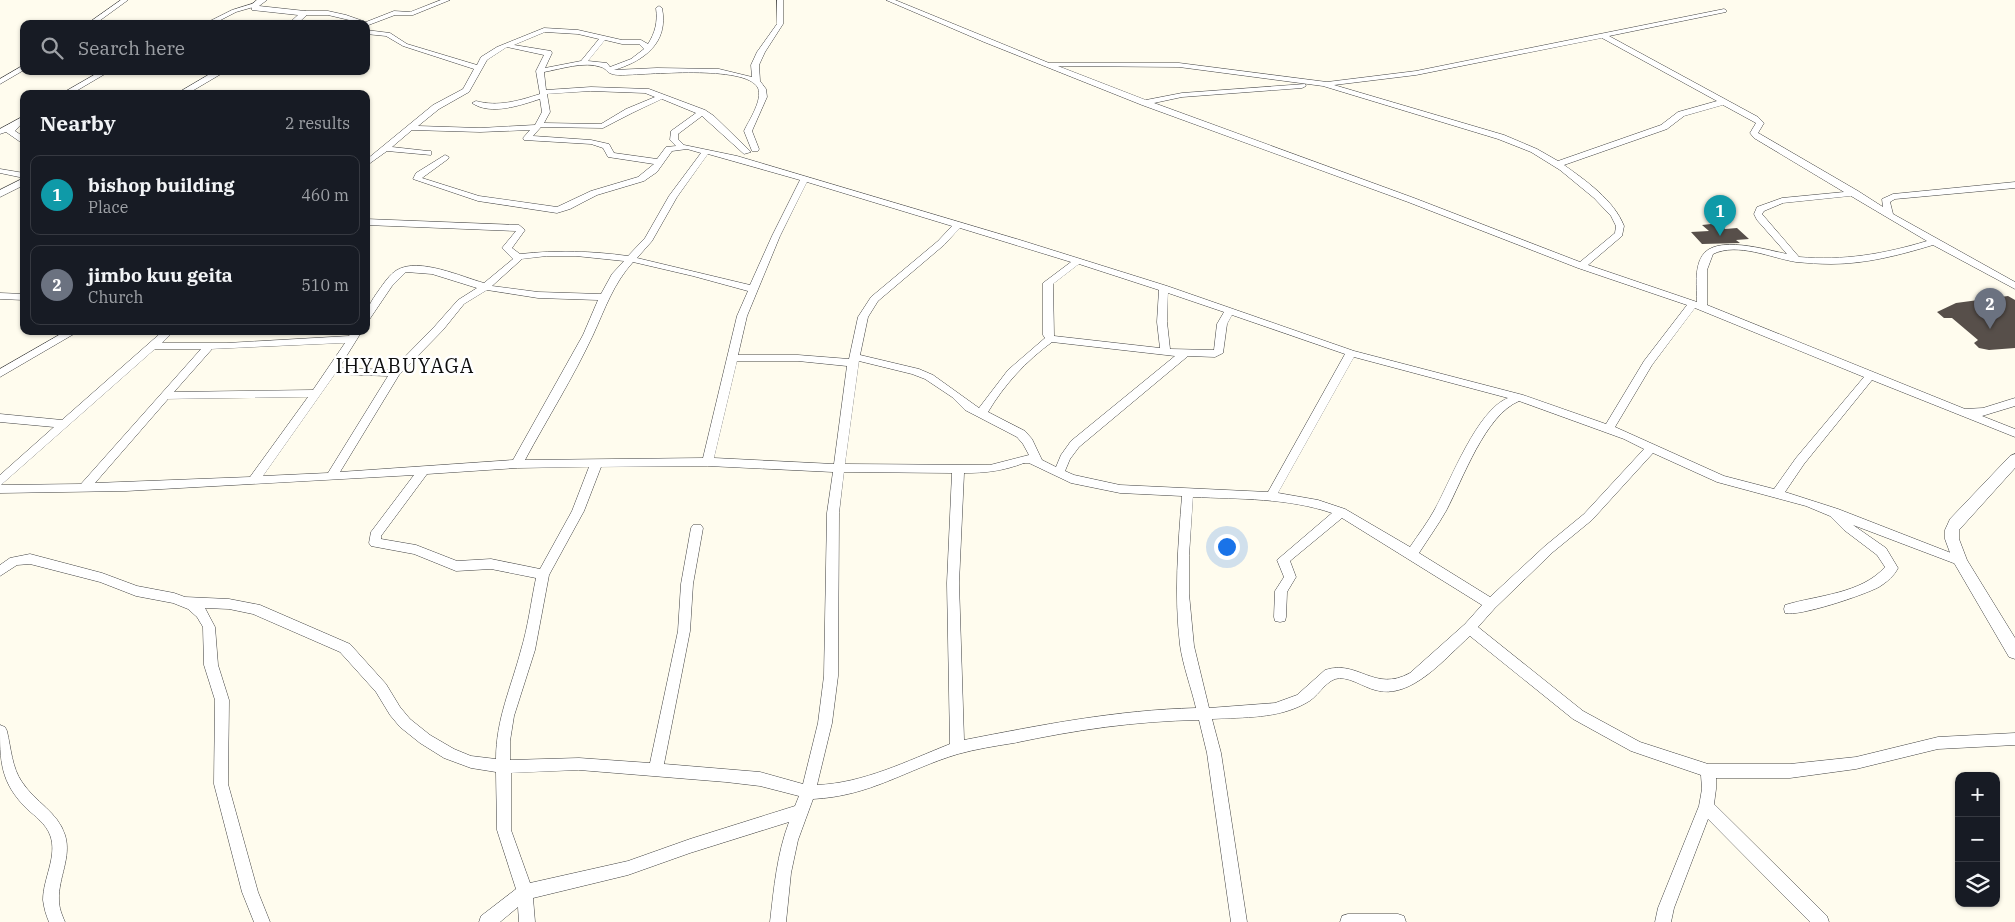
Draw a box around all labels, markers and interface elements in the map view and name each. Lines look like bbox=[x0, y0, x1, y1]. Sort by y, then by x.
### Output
search box bbox=[20, 20, 370, 75]
icon: search bbox=[38, 34, 66, 62]
text: Search here bbox=[78, 36, 185, 60]
text: Nearby bbox=[40, 109, 116, 137]
text: 2 results bbox=[285, 113, 350, 133]
text: bishop building bbox=[88, 173, 235, 197]
text: 1 bbox=[52, 185, 62, 205]
text: 460 m bbox=[301, 185, 349, 205]
pin: 1 bbox=[1704, 195, 1736, 236]
text: Place bbox=[88, 197, 128, 217]
text: jimbo kuu geita bbox=[88, 263, 233, 287]
text: 2 bbox=[52, 275, 62, 295]
text: 510 m bbox=[301, 275, 349, 295]
text: Church bbox=[88, 287, 144, 307]
pin: 2 bbox=[1974, 288, 2006, 329]
district label: IHYABUYAGA bbox=[336, 352, 474, 379]
your location bbox=[1214, 534, 1240, 560]
map controls bbox=[1955, 772, 2000, 907]
button: + bbox=[1955, 772, 2000, 817]
button: − bbox=[1955, 817, 2000, 862]
button: layers bbox=[1955, 862, 2000, 907]

